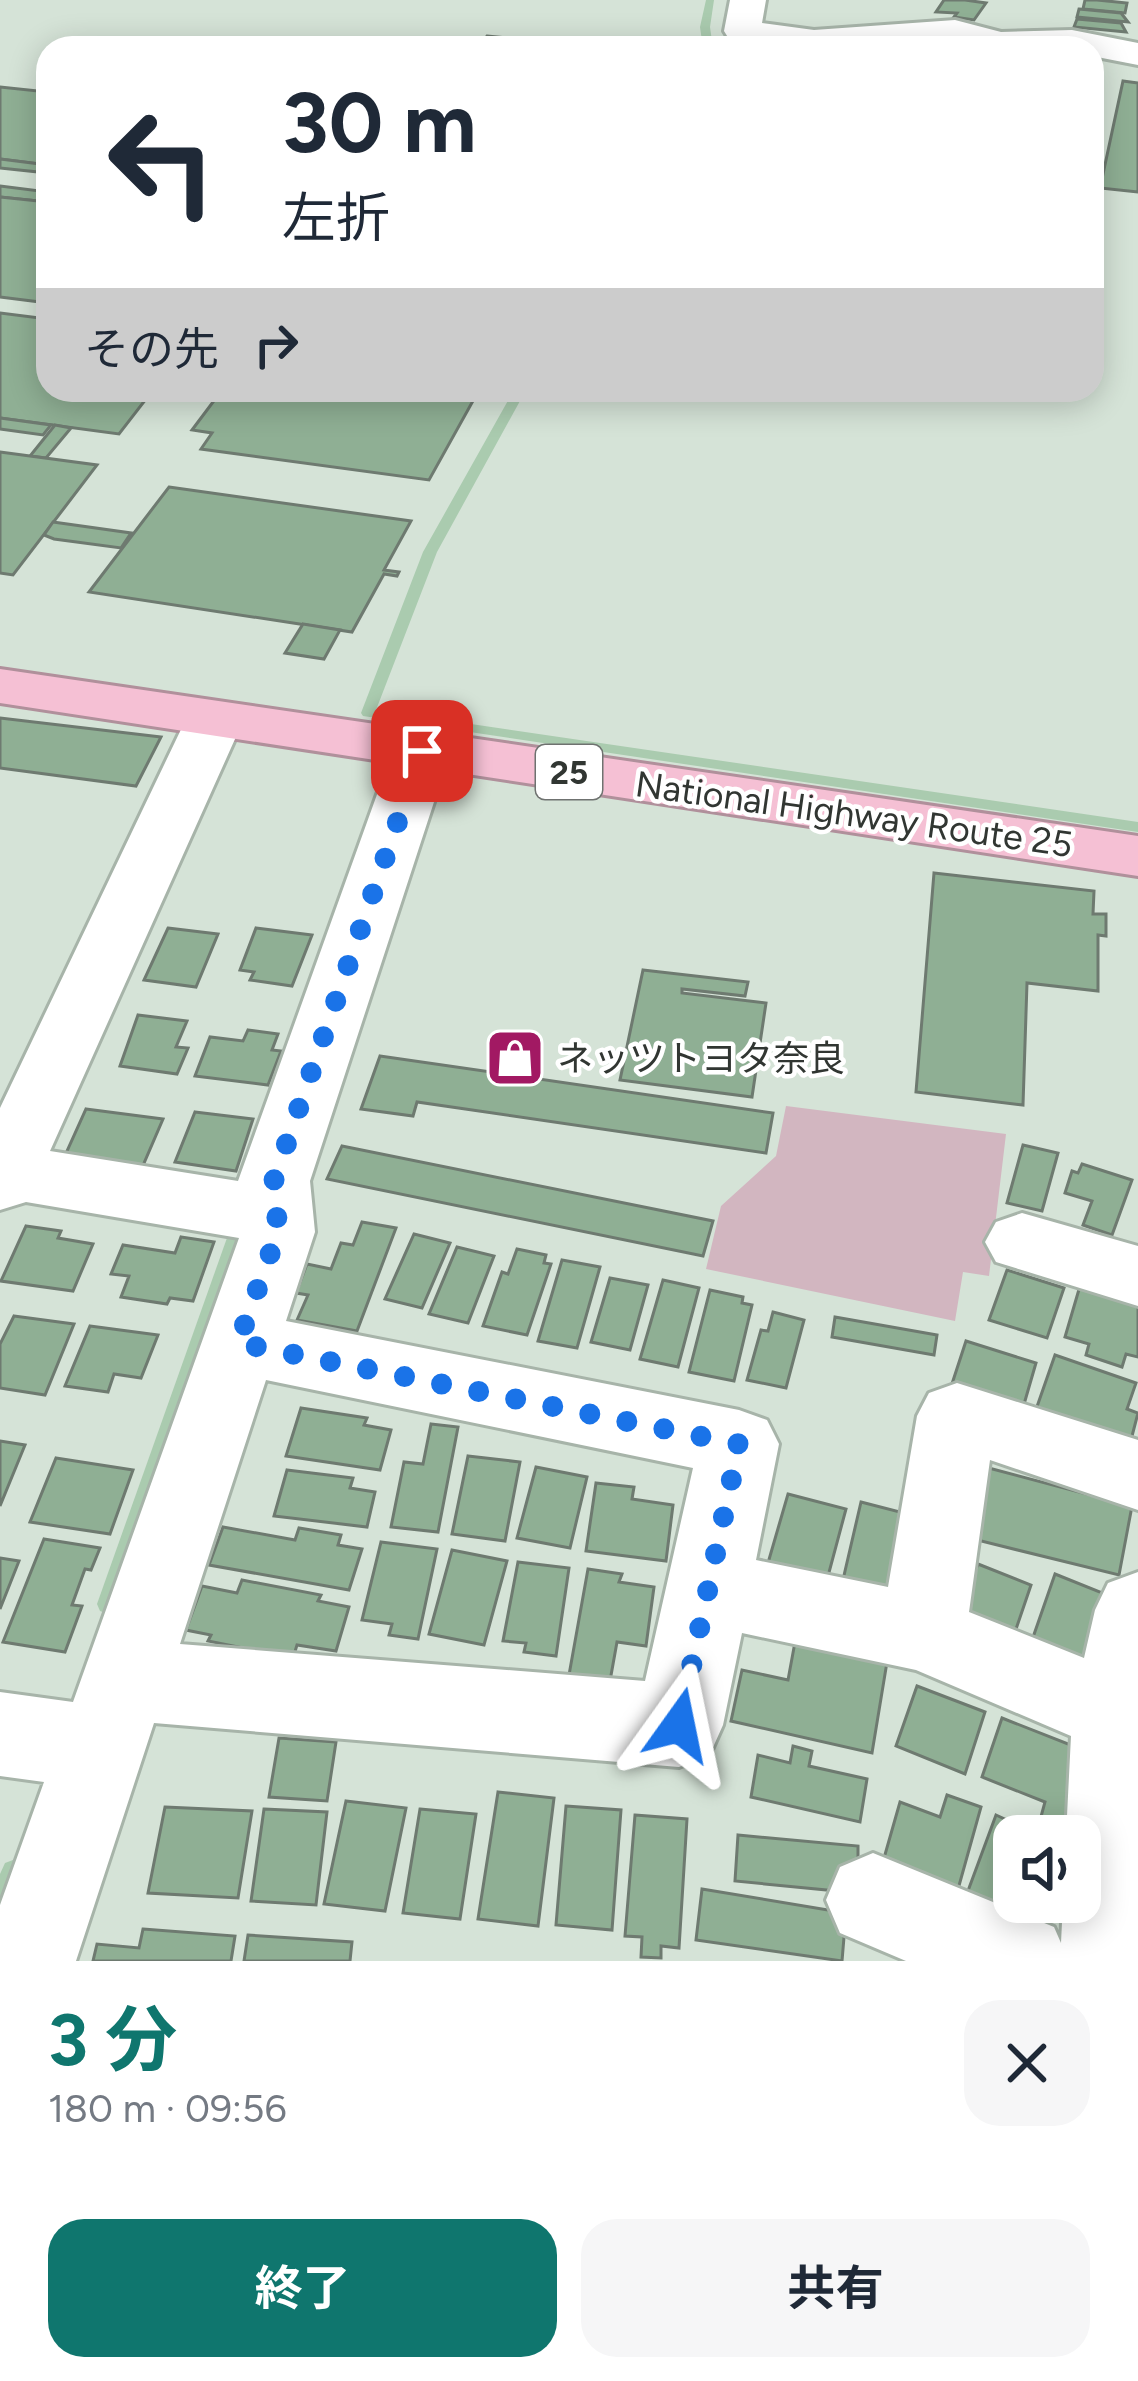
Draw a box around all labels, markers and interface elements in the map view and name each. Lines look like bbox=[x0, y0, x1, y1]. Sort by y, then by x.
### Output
text: 30 m bbox=[282, 72, 476, 173]
icon: left bbox=[84, 84, 240, 240]
text: 左折 bbox=[282, 186, 390, 251]
icon: right bbox=[243, 312, 309, 378]
text: その先 bbox=[84, 322, 219, 376]
pin bbox=[371, 700, 473, 802]
icon: arrive bbox=[389, 718, 455, 784]
road number: 25 bbox=[536, 745, 602, 799]
street label: National Highway Route 25 bbox=[633, 762, 1075, 866]
shop icon: ネッツトヨタ奈良 bbox=[484, 1027, 546, 1089]
place label: ネッツトヨタ奈良 bbox=[557, 1037, 845, 1080]
position arrow bbox=[616, 1662, 742, 1788]
map controls bbox=[993, 1815, 1101, 1923]
button: sound bbox=[993, 1815, 1101, 1923]
text: 3 分 bbox=[48, 1997, 177, 2083]
button: close bbox=[964, 2000, 1090, 2126]
text: 180 m · 09:56 bbox=[48, 2085, 287, 2132]
button: 終了 bbox=[48, 2219, 557, 2357]
button: 共有 bbox=[581, 2219, 1090, 2357]

